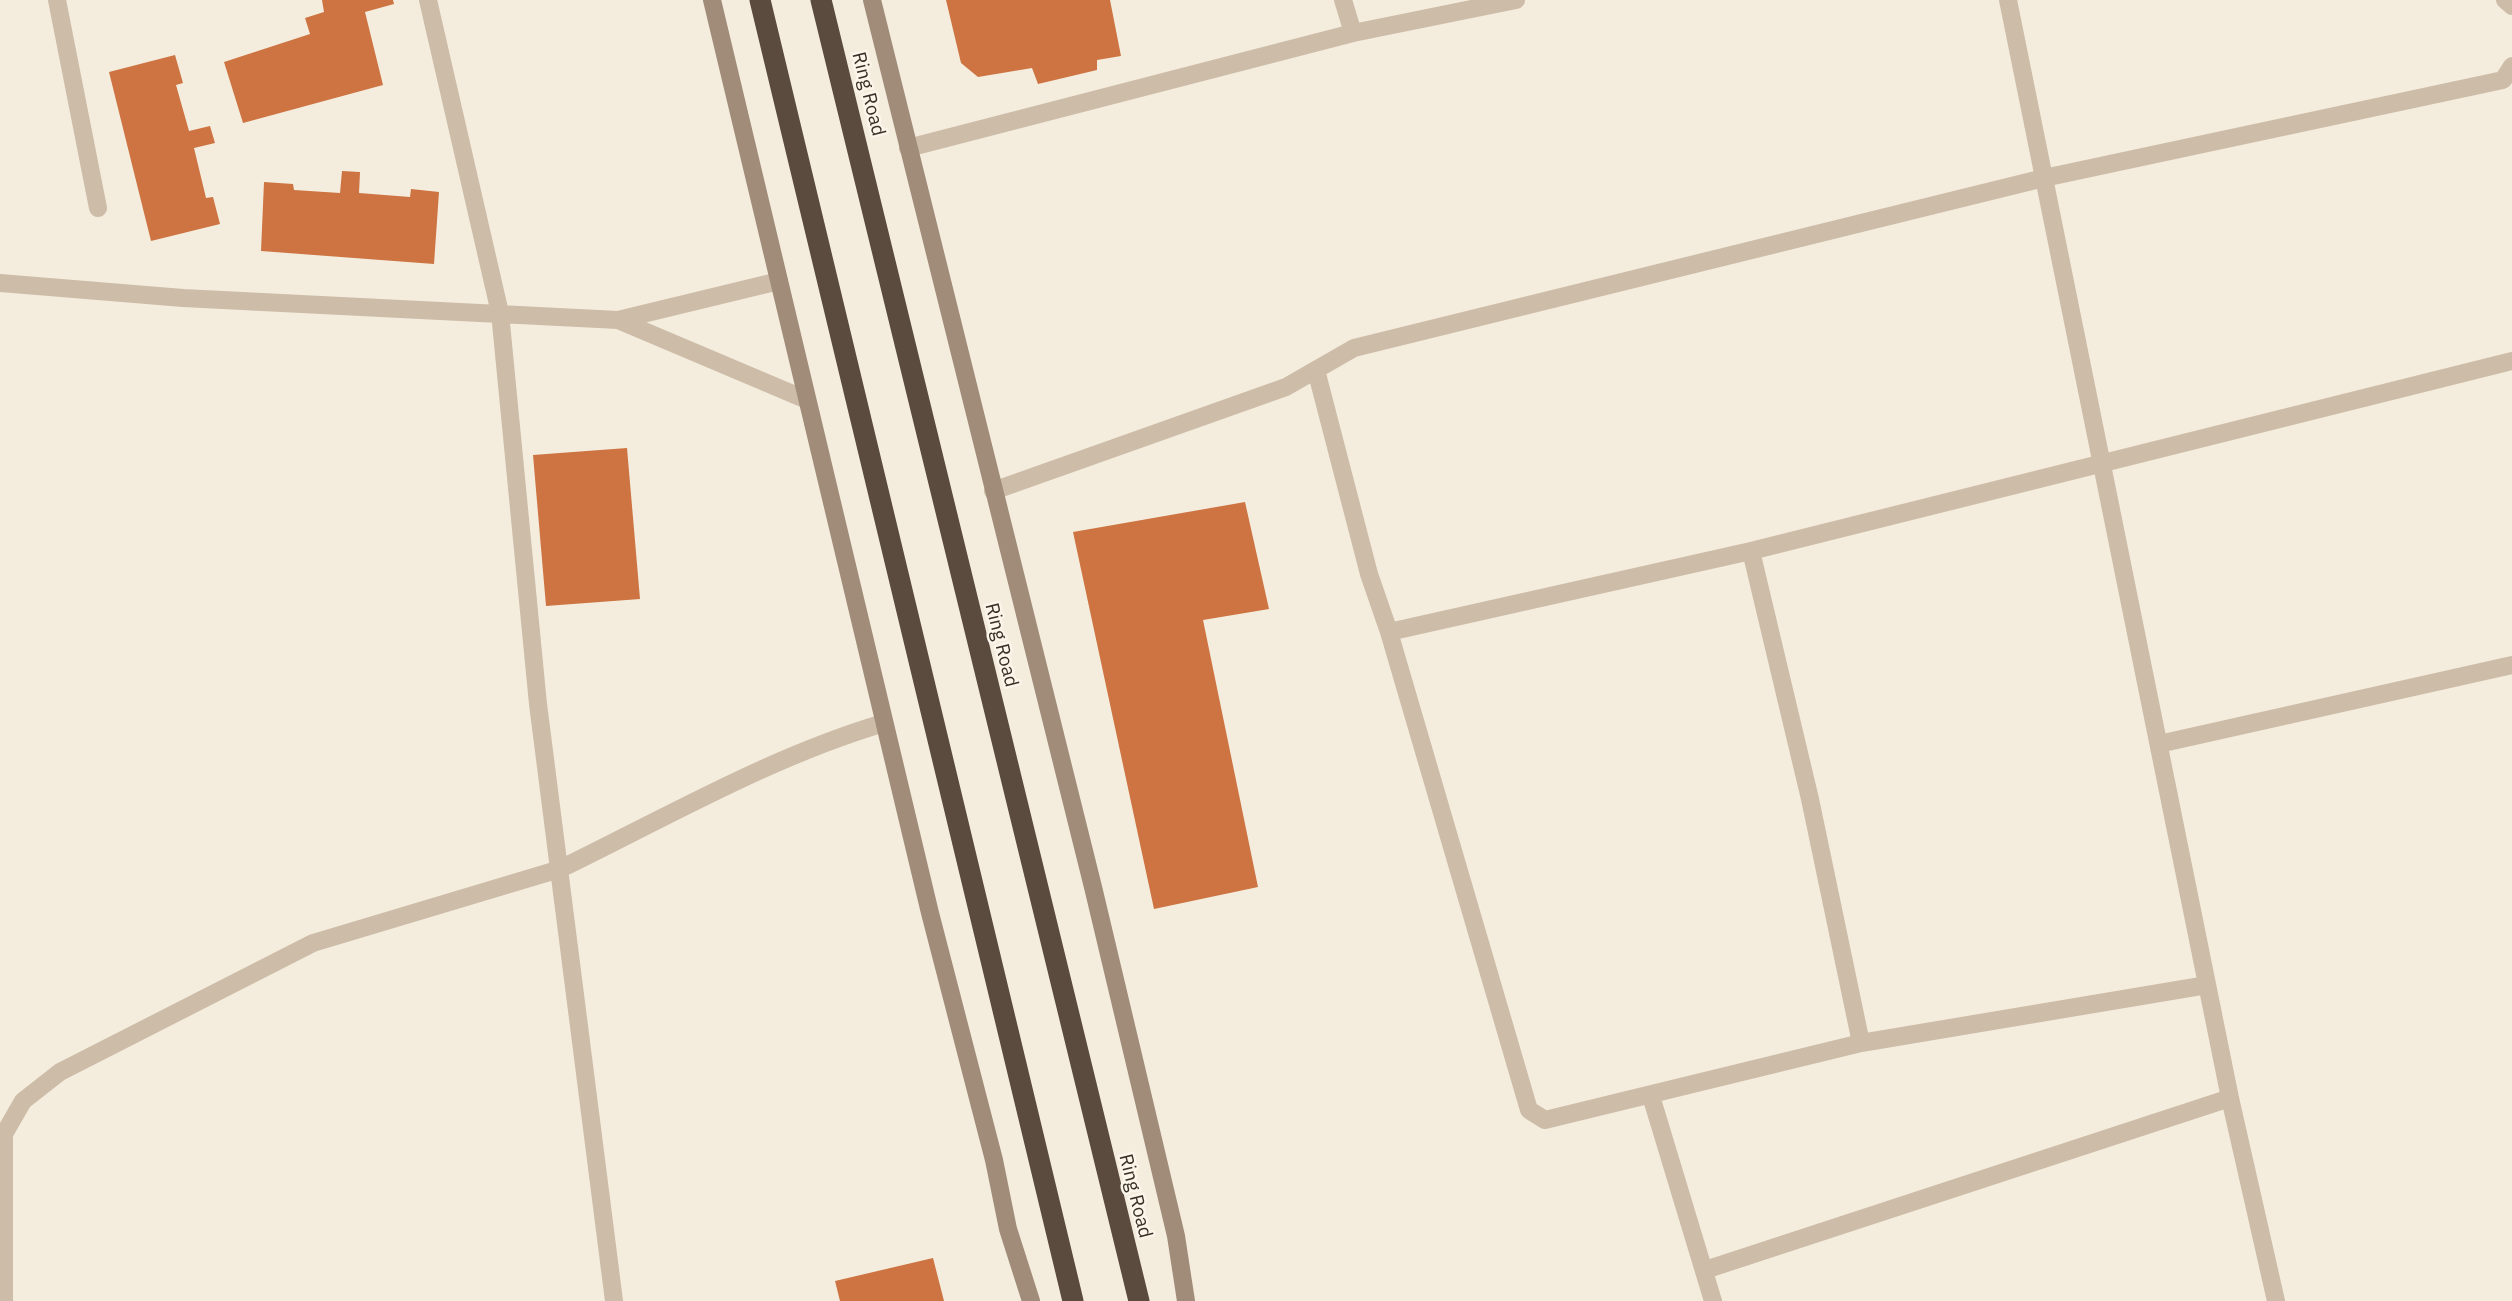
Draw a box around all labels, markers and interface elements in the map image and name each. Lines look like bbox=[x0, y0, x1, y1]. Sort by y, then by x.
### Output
street label: Ring Road bbox=[847, 50, 889, 138]
street label: Ring Road bbox=[980, 601, 1022, 689]
street label: Ring Road bbox=[1114, 1152, 1156, 1240]

